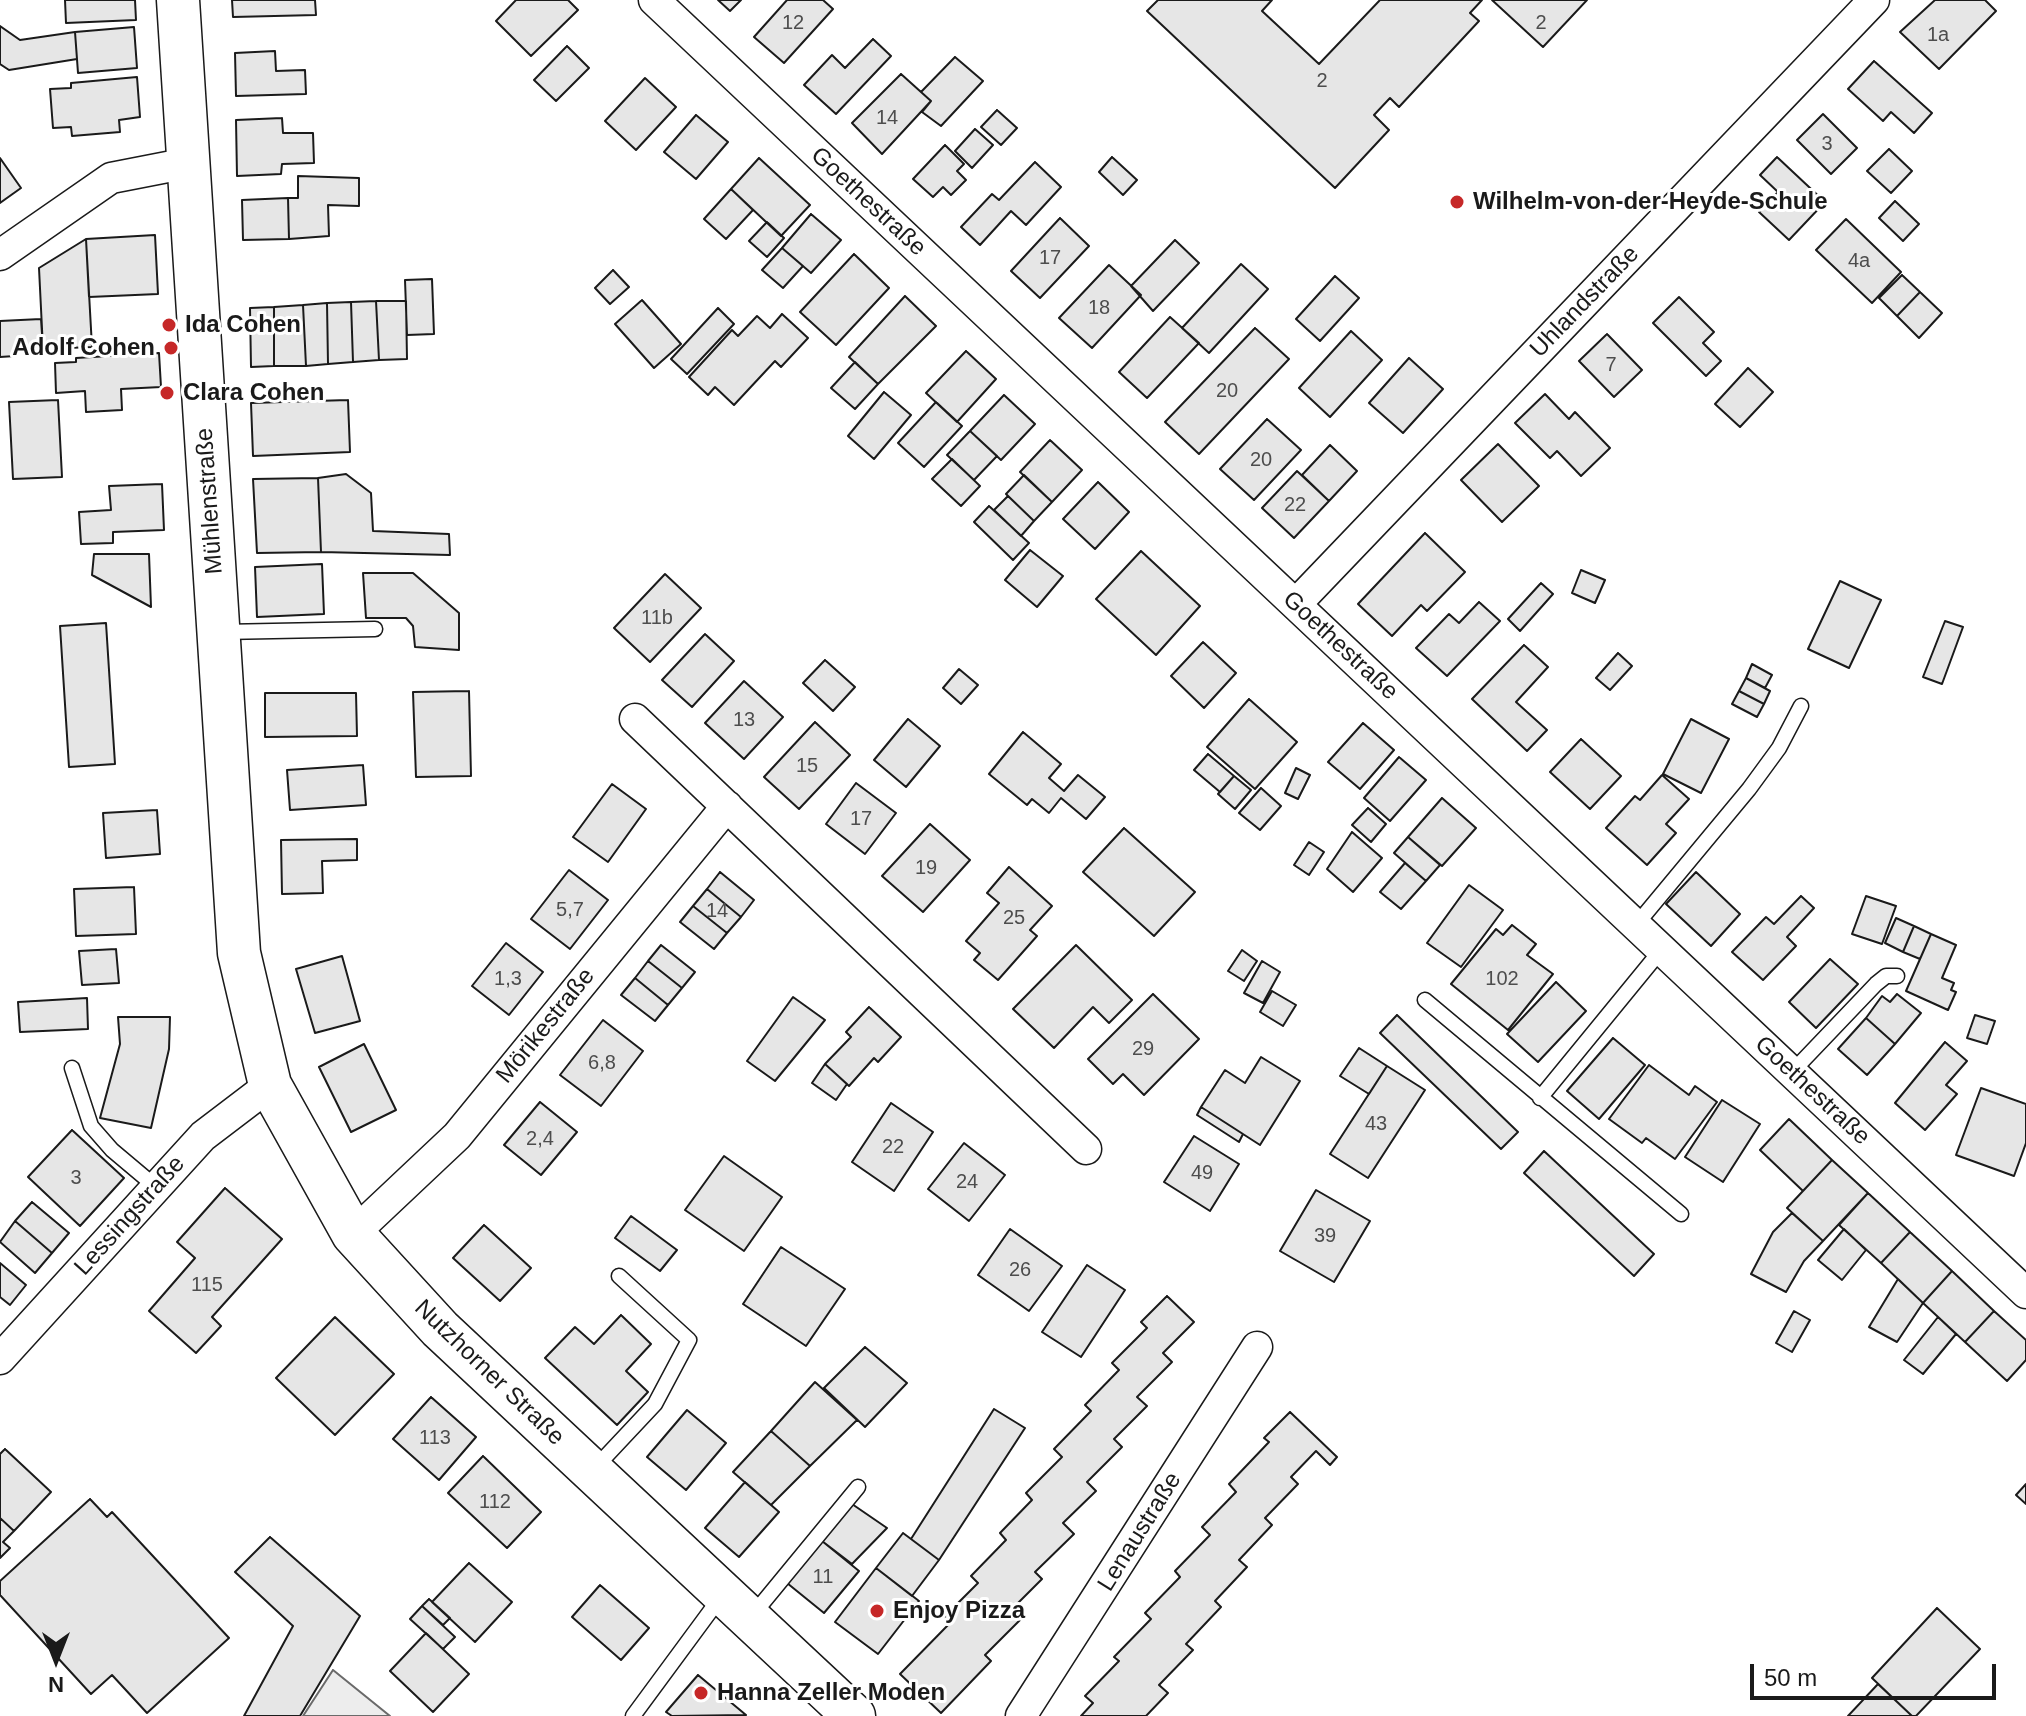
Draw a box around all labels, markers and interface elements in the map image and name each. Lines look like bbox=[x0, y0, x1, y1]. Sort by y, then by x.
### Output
house number: 12 bbox=[782, 11, 804, 35]
house number: 2 bbox=[1535, 11, 1547, 35]
house number: 1a bbox=[1927, 23, 1949, 47]
house number: 2 bbox=[1316, 69, 1328, 93]
house number: 14 bbox=[876, 106, 898, 130]
house number: 3 bbox=[1821, 132, 1833, 156]
street label: Goethestraße bbox=[805, 141, 931, 263]
place label: Wilhelm-von-der-Heyde-Schule bbox=[1473, 188, 1828, 216]
marker: Wilhelm-von-der-Heyde-Schule bbox=[1448, 193, 1466, 211]
street label: Uhlandstraße bbox=[1525, 240, 1645, 364]
house number: 17 bbox=[1039, 246, 1061, 270]
house number: 4a bbox=[1848, 249, 1870, 273]
house number: 18 bbox=[1088, 296, 1110, 320]
place label: Ida Cohen bbox=[185, 311, 301, 339]
marker: Ida Cohen bbox=[160, 316, 178, 334]
place label: Adolf Cohen bbox=[12, 334, 155, 362]
marker: Adolf Cohen bbox=[162, 339, 180, 357]
house number: 7 bbox=[1605, 353, 1617, 377]
place label: Clara Cohen bbox=[183, 379, 324, 407]
house number: 20 bbox=[1216, 379, 1238, 403]
marker: Clara Cohen bbox=[158, 384, 176, 402]
street label: Mühlenstraße bbox=[191, 427, 229, 575]
house number: 20 bbox=[1250, 448, 1272, 472]
house number: 22 bbox=[1284, 493, 1306, 517]
street label: Goethestraße bbox=[1277, 585, 1403, 707]
house number: 11b bbox=[641, 606, 673, 630]
house number: 13 bbox=[733, 708, 755, 732]
house number: 15 bbox=[796, 754, 818, 778]
house number: 17 bbox=[850, 807, 872, 831]
house number: 19 bbox=[915, 856, 937, 880]
house number: 5,7 bbox=[556, 898, 584, 922]
house number: 14 bbox=[706, 899, 728, 923]
house number: 25 bbox=[1003, 906, 1025, 930]
street label: Mörikestraße bbox=[491, 963, 601, 1089]
house number: 1,3 bbox=[494, 967, 522, 991]
house number: 102 bbox=[1485, 967, 1519, 991]
street label: Goethestraße bbox=[1749, 1030, 1875, 1152]
house number: 29 bbox=[1132, 1037, 1154, 1061]
house number: 6,8 bbox=[588, 1051, 616, 1075]
house number: 43 bbox=[1365, 1112, 1387, 1136]
house number: 2,4 bbox=[526, 1127, 554, 1151]
house number: 22 bbox=[882, 1135, 904, 1159]
street label: Lessingstraße bbox=[69, 1150, 191, 1282]
house number: 49 bbox=[1191, 1161, 1213, 1185]
house number: 3 bbox=[70, 1166, 82, 1190]
house number: 24 bbox=[956, 1170, 978, 1194]
house number: 39 bbox=[1314, 1224, 1336, 1248]
house number: 26 bbox=[1009, 1258, 1031, 1282]
house number: 115 bbox=[191, 1273, 223, 1297]
street label: Nutzhorner Straße bbox=[408, 1294, 570, 1452]
house number: 113 bbox=[419, 1426, 451, 1450]
street label: Lenaustraße bbox=[1092, 1467, 1188, 1597]
house number: 112 bbox=[479, 1490, 511, 1514]
house number: 11 bbox=[813, 1565, 833, 1589]
place label: Enjoy Pizza bbox=[893, 1597, 1025, 1625]
marker: Enjoy Pizza bbox=[868, 1602, 886, 1620]
north arrow bbox=[16, 1620, 96, 1700]
scale bar bbox=[1754, 1648, 2000, 1698]
text: 50 m bbox=[1764, 1664, 1817, 1691]
text: N bbox=[48, 1672, 64, 1697]
place label: Hanna Zeller Moden bbox=[717, 1679, 945, 1707]
marker: Hanna Zeller Moden bbox=[692, 1684, 710, 1702]

